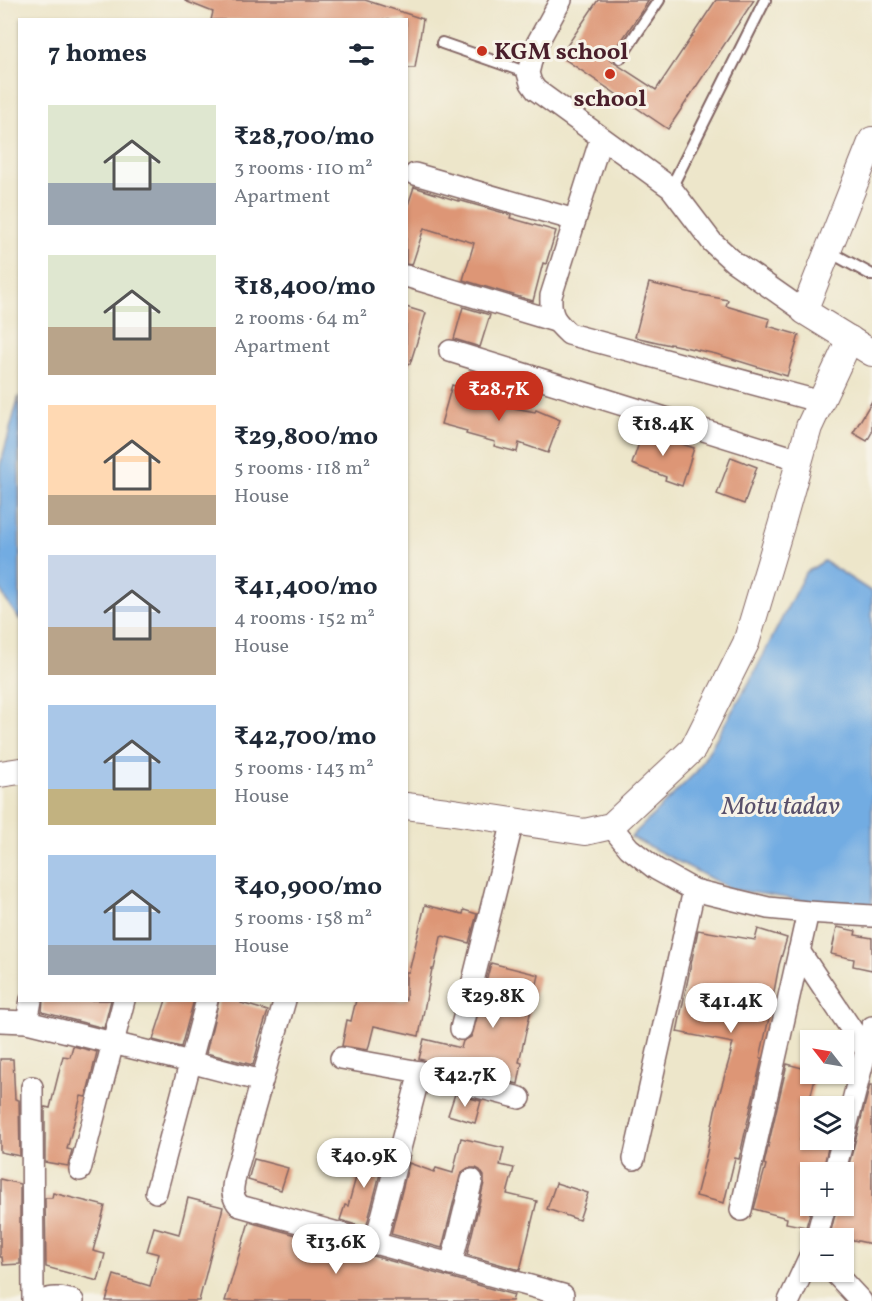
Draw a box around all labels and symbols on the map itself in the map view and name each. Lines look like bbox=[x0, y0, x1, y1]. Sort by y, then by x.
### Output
place label: KGM school bbox=[494, 36, 628, 70]
marker: KGM school bbox=[475, 44, 489, 58]
marker: school bbox=[603, 67, 617, 81]
place label: school bbox=[574, 83, 646, 117]
pin: ₹28.7K bbox=[450, 371, 548, 422]
pin: ₹18.4K bbox=[614, 406, 712, 457]
water label: Motu tadav bbox=[721, 789, 840, 825]
pin: ₹29.8K bbox=[444, 978, 542, 1029]
pin: ₹41.4K bbox=[682, 983, 780, 1034]
north arrow bbox=[800, 1030, 854, 1084]
pin: ₹42.7K bbox=[416, 1057, 514, 1108]
pin: ₹40.9K bbox=[315, 1138, 413, 1189]
pin: ₹13.6K bbox=[287, 1224, 385, 1275]

